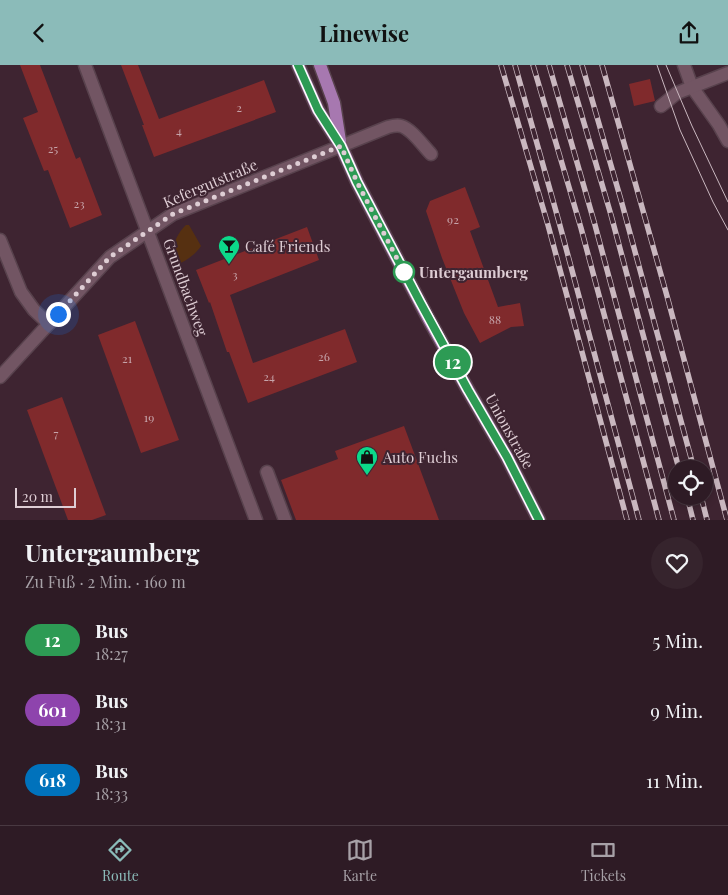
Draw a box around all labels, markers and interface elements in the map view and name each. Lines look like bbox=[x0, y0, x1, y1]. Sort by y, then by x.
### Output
text: Linewise bbox=[319, 18, 409, 48]
icon: back bbox=[25, 19, 53, 47]
icon: share bbox=[675, 19, 703, 47]
house number: 2 bbox=[236, 99, 242, 115]
house number: 4 bbox=[176, 122, 182, 138]
house number: 25 bbox=[48, 140, 58, 156]
street label: Kefergutstraße bbox=[160, 154, 260, 212]
house number: 23 bbox=[73, 195, 85, 211]
house number: 92 bbox=[447, 211, 459, 227]
bar icon: Café Friends bbox=[217, 234, 241, 265]
street label: Grundbachweg bbox=[159, 235, 213, 339]
place label: Café Friends bbox=[245, 236, 330, 256]
marker: Untergaumberg bbox=[393, 261, 415, 283]
place label: Untergaumberg bbox=[419, 262, 529, 282]
house number: 3 bbox=[232, 266, 238, 282]
your location bbox=[46, 302, 71, 327]
house number: 88 bbox=[489, 311, 501, 327]
line badge: 12 bbox=[430, 346, 476, 378]
house number: 26 bbox=[318, 348, 330, 364]
house number: 21 bbox=[122, 350, 133, 366]
text: 12 bbox=[445, 350, 461, 374]
house number: 24 bbox=[263, 368, 275, 384]
street label: Unionstraße bbox=[481, 390, 539, 472]
house number: 19 bbox=[144, 409, 154, 425]
house number: 7 bbox=[54, 425, 59, 441]
shop icon: Auto Fuchs bbox=[355, 445, 379, 476]
place label: Auto Fuchs bbox=[382, 447, 458, 467]
map controls bbox=[668, 460, 713, 505]
button: locate bbox=[668, 460, 713, 505]
scale bar bbox=[15, 485, 76, 508]
text: 20 m bbox=[22, 487, 53, 506]
text: Untergaumberg bbox=[25, 536, 200, 568]
button: heart bbox=[651, 537, 703, 589]
text: Zu Fuß · 2 Min. · 160 m bbox=[25, 571, 186, 592]
text: Bus bbox=[95, 617, 128, 643]
text: 5 Min. bbox=[652, 627, 703, 653]
text: 12 bbox=[44, 628, 61, 652]
text: 18:27 bbox=[95, 643, 128, 664]
text: Bus bbox=[95, 687, 128, 713]
text: 9 Min. bbox=[650, 697, 703, 723]
text: 601 bbox=[38, 698, 67, 722]
text: 18:31 bbox=[95, 713, 127, 734]
text: Bus bbox=[95, 757, 128, 783]
text: 11 Min. bbox=[646, 767, 703, 793]
text: 618 bbox=[39, 768, 66, 792]
text: 18:33 bbox=[95, 783, 128, 804]
tab: Route bbox=[102, 836, 139, 885]
tab: Karte bbox=[343, 836, 377, 885]
tab: Tickets bbox=[581, 836, 626, 885]

